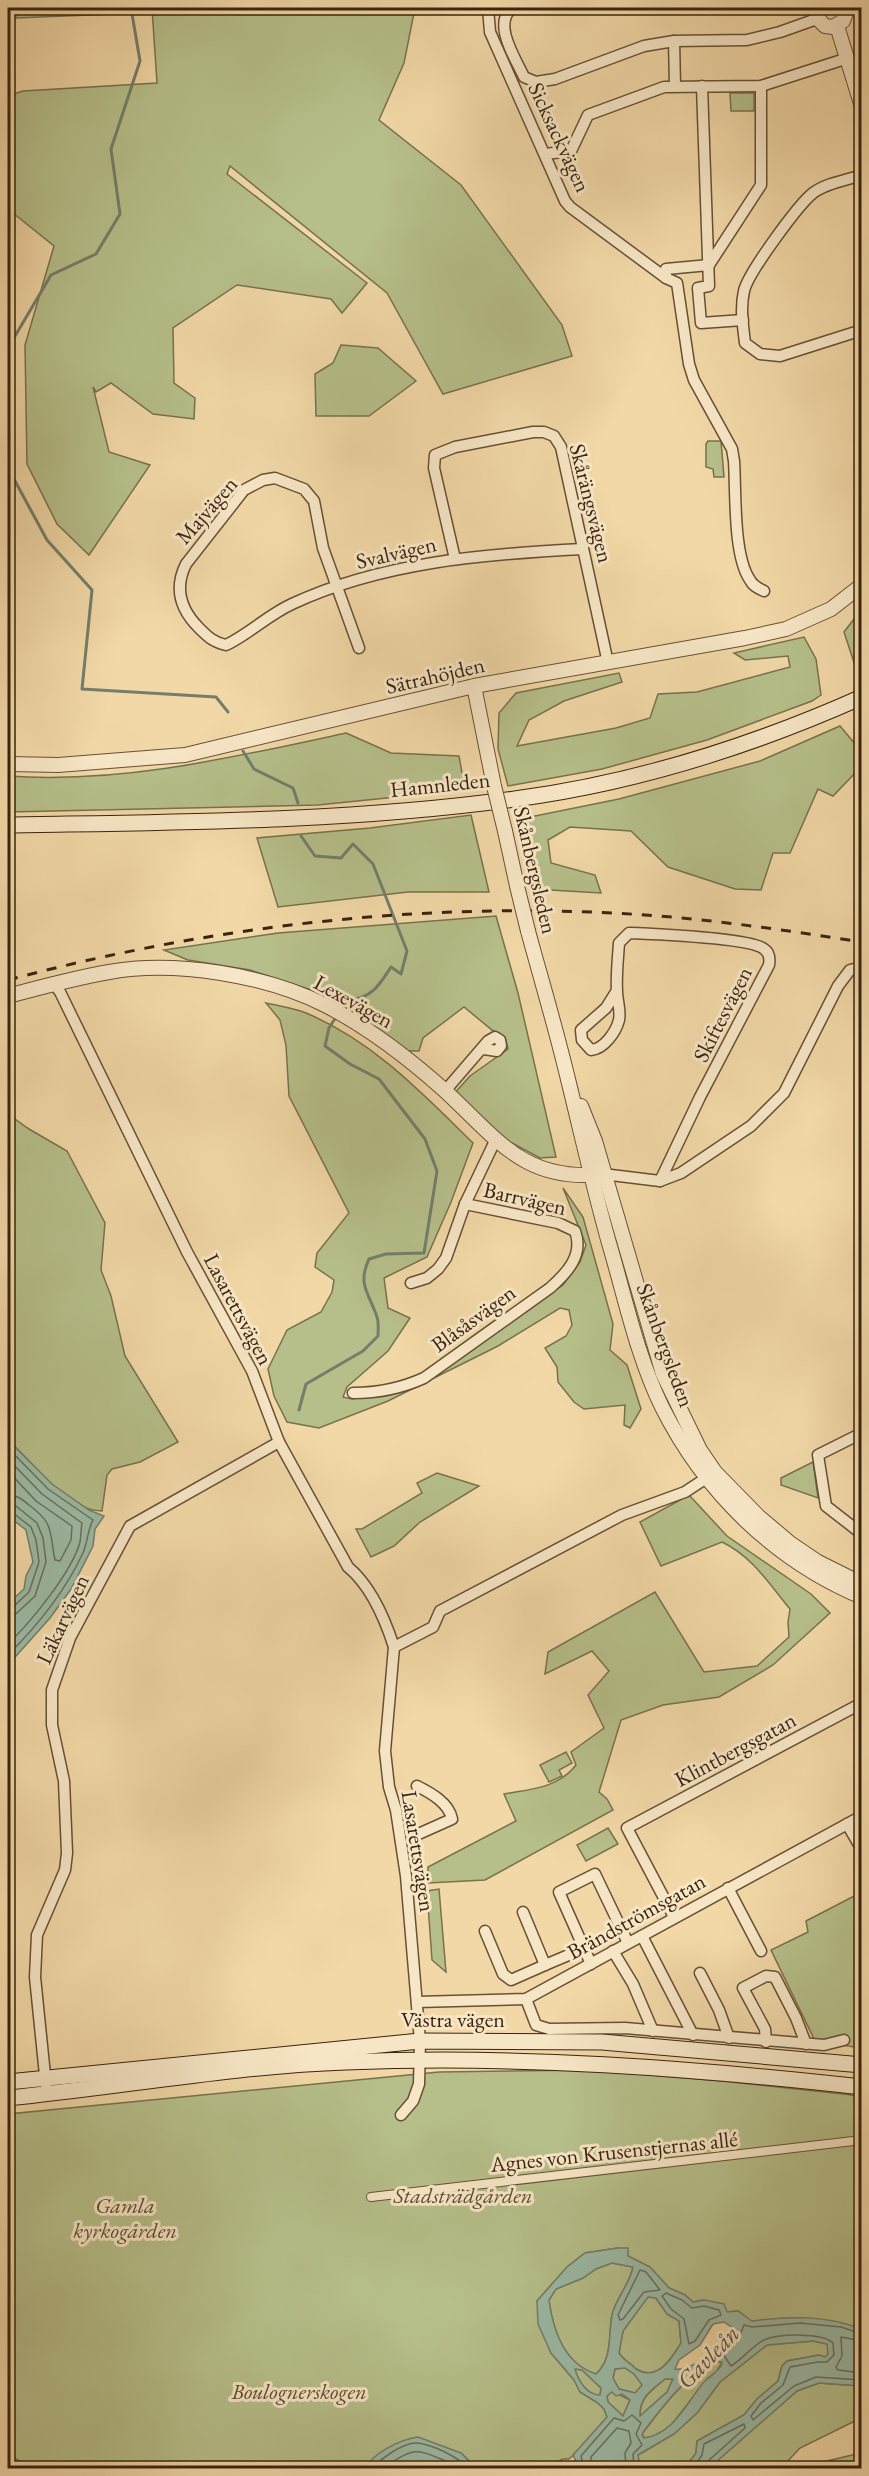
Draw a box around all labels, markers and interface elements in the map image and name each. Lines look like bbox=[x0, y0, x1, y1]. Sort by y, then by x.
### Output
street label: Sicksackvägen bbox=[521, 78, 598, 197]
street label: Skårängsvägen bbox=[563, 441, 620, 566]
street label: Majvägen bbox=[169, 470, 244, 550]
street label: Svalvägen bbox=[353, 529, 439, 576]
street label: Sätrahöjden bbox=[383, 650, 488, 701]
street label: Hamnleden bbox=[389, 765, 492, 804]
street label: Skånbergsleden bbox=[507, 804, 564, 937]
street label: Skiftesvägen bbox=[686, 961, 759, 1067]
street label: Lexevägen bbox=[309, 968, 399, 1035]
street label: Barrvägen bbox=[481, 1175, 570, 1222]
street label: Lasarettsvägen bbox=[197, 1248, 280, 1370]
street label: Blåsåsvägen bbox=[425, 1278, 522, 1359]
street label: Skånbergsleden bbox=[630, 1279, 701, 1411]
street label: Läkarvägen bbox=[29, 1569, 96, 1669]
street label: Klintbergsgatan bbox=[669, 1705, 801, 1794]
street label: Lasarettsvägen bbox=[395, 1788, 442, 1914]
street label: Brändströmsgatan bbox=[562, 1866, 711, 1966]
street label: Västra vägen bbox=[401, 2005, 505, 2034]
street label: Agnes von Krusenstjernas allé bbox=[488, 2124, 740, 2179]
park label: Stadsträdgården bbox=[393, 2181, 532, 2210]
park label: Gamla kyrkogården bbox=[73, 2191, 177, 2245]
water label: Gavleån bbox=[670, 2318, 746, 2395]
park label: Boulognerskogen bbox=[230, 2377, 367, 2406]

